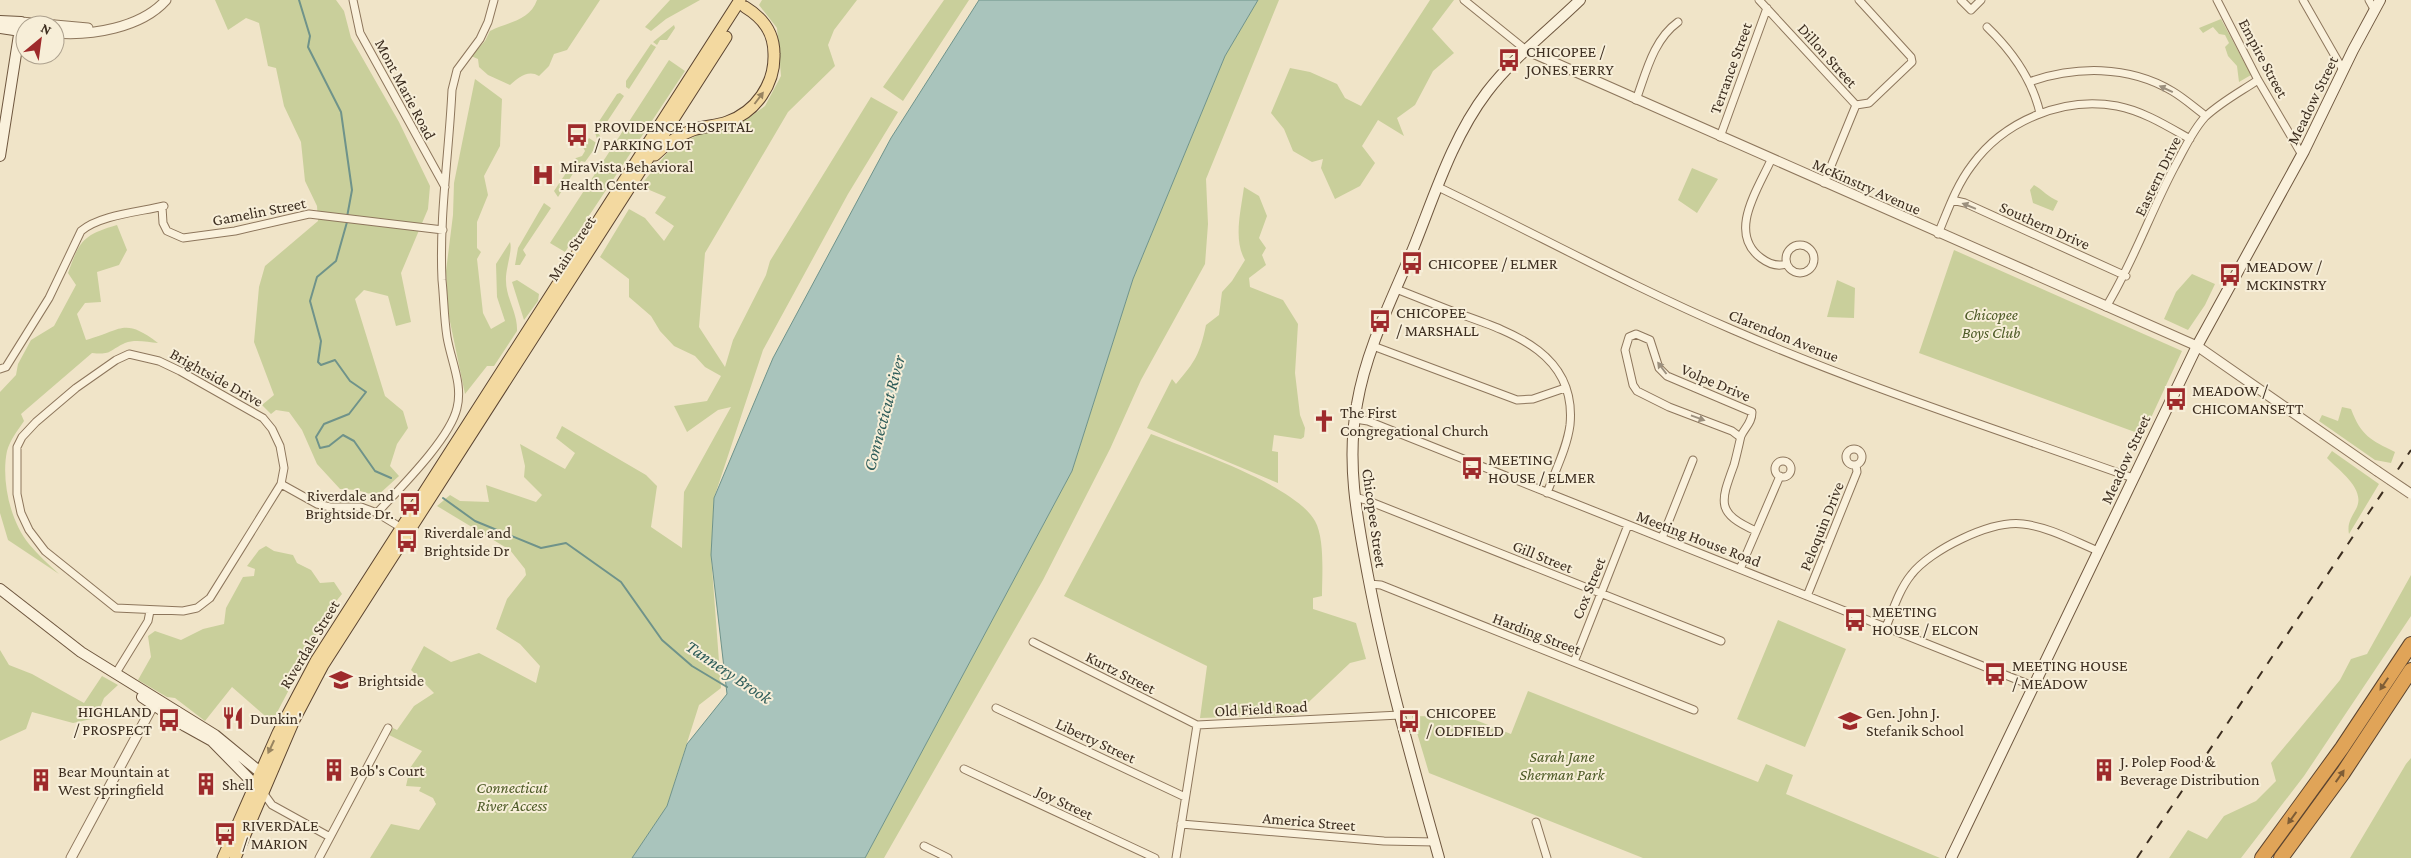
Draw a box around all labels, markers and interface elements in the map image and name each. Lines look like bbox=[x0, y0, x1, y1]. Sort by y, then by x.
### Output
north arrow bbox=[15, 15, 65, 65]
street label: Empire Street bbox=[2235, 16, 2292, 102]
text: N bbox=[38, 19, 55, 38]
street label: Terrance Street bbox=[1706, 19, 1755, 116]
street label: Dillon Street bbox=[1794, 20, 1861, 91]
street label: Mont Marie Road bbox=[372, 36, 439, 143]
place label: CHICOPEE / JONES FERRY bbox=[1524, 43, 1614, 79]
bus stop icon: CHICOPEE / JONES FERRY bbox=[1496, 47, 1522, 73]
street label: Meadow Street bbox=[2284, 53, 2342, 147]
one-way arrow bbox=[2159, 84, 2173, 92]
one-way arrow bbox=[754, 91, 764, 105]
place label: PROVIDENCE HOSPITAL / PARKING LOT bbox=[594, 118, 753, 153]
bus stop icon: PROVIDENCE HOSPITAL / PARKING LOT bbox=[564, 122, 590, 148]
street label: Eastern Drive bbox=[2131, 134, 2184, 219]
street label: McKinstry Avenue bbox=[1810, 155, 1924, 219]
place label: MiraVista Behavioral Health Center bbox=[560, 158, 693, 193]
hospital icon: MiraVista Behavioral Health Center bbox=[530, 162, 556, 188]
street label: Gamelin Street bbox=[211, 194, 308, 229]
street label: Southern Drive bbox=[1997, 198, 2093, 253]
one-way arrow bbox=[1962, 201, 1976, 209]
street label: Main Street bbox=[544, 212, 599, 284]
bus stop icon: CHICOPEE / ELMER bbox=[1399, 250, 1425, 276]
place label: CHICOPEE / ELMER bbox=[1428, 255, 1558, 272]
place label: MEADOW / MCKINSTRY bbox=[2246, 258, 2327, 293]
bus stop icon: MEADOW / MCKINSTRY bbox=[2217, 262, 2243, 288]
place label: CHICOPEE / MARSHALL bbox=[1396, 304, 1479, 339]
street label: Clarendon Avenue bbox=[1726, 306, 1841, 365]
park label: Chicopee Boys Club bbox=[1962, 306, 2020, 342]
bus stop icon: CHICOPEE / MARSHALL bbox=[1367, 308, 1393, 334]
street label: Brightside Drive bbox=[167, 345, 266, 411]
water label: Connecticut River bbox=[859, 352, 909, 473]
street label: Volpe Drive bbox=[1678, 360, 1753, 406]
one-way arrow bbox=[1657, 362, 1667, 375]
place label: MEADOW / CHICOMANSETT bbox=[2192, 382, 2304, 417]
bus stop icon: MEADOW / CHICOMANSETT bbox=[2163, 386, 2189, 412]
place label: The First Congregational Church bbox=[1340, 404, 1489, 440]
church icon: The First Congregational Church bbox=[1311, 408, 1337, 434]
street label: Meadow Street bbox=[2097, 411, 2154, 506]
one-way arrow bbox=[1691, 415, 1706, 422]
place label: MEETING HOUSE / ELMER bbox=[1488, 451, 1595, 486]
bus stop icon: MEETING HOUSE / ELMER bbox=[1459, 455, 1485, 481]
street label: Chicopee Street bbox=[1358, 468, 1390, 569]
street label: Peloquin Drive bbox=[1796, 479, 1848, 573]
place label: Riverdale and Brightside Dr. bbox=[305, 487, 395, 523]
bus stop icon: Riverdale and Brightside Dr. bbox=[397, 491, 423, 517]
street label: Meeting House Road bbox=[1634, 507, 1764, 571]
place label: Riverdale and Brightside Dr bbox=[424, 524, 512, 560]
bus stop icon: Riverdale and Brightside Dr bbox=[394, 528, 420, 554]
street label: Gill Street bbox=[1510, 537, 1576, 576]
street label: Cox Street bbox=[1568, 554, 1609, 622]
street label: Riverdale Street bbox=[276, 596, 343, 692]
place label: MEETING HOUSE / ELCON bbox=[1872, 603, 1979, 638]
bus stop icon: MEETING HOUSE / ELCON bbox=[1842, 607, 1868, 633]
street label: Harding Street bbox=[1490, 609, 1584, 659]
water label: Tannery Brook bbox=[682, 636, 777, 709]
street label: Kurtz Street bbox=[1083, 648, 1159, 697]
place label: MEETING HOUSE / MEADOW bbox=[2012, 657, 2128, 692]
bus stop icon: MEETING HOUSE / MEADOW bbox=[1982, 661, 2008, 687]
school or university icon: Brightside bbox=[328, 667, 354, 693]
place label: Brightside bbox=[358, 672, 424, 690]
one-way arrow bbox=[2379, 677, 2389, 691]
street label: Old Field Road bbox=[1214, 698, 1309, 719]
place label: HIGHLAND / PROSPECT bbox=[74, 703, 152, 738]
place label: CHICOPEE / OLDFIELD bbox=[1426, 704, 1504, 739]
place label: Gen. John J. Stefanik School bbox=[1866, 704, 1964, 739]
restaurant icon: Dunkin' bbox=[220, 705, 246, 731]
bus stop icon: HIGHLAND / PROSPECT bbox=[156, 707, 182, 733]
bus stop icon: CHICOPEE / OLDFIELD bbox=[1396, 708, 1422, 734]
school or university icon: Gen. John J. Stefanik School bbox=[1837, 708, 1863, 734]
place label: Dunkin' bbox=[250, 710, 302, 727]
street label: Liberty Street bbox=[1053, 715, 1139, 768]
one-way arrow bbox=[267, 740, 275, 754]
park label: Sarah Jane Sherman Park bbox=[1520, 748, 1605, 783]
place label: J. Polep Food & Beverage Distribution bbox=[2118, 753, 2260, 789]
building icon: Bob's Court bbox=[321, 757, 347, 783]
building icon: J. Polep Food & Beverage Distribution bbox=[2091, 757, 2117, 783]
place label: Bob's Court bbox=[350, 762, 425, 779]
place label: Bear Mountain at West Springfield bbox=[58, 763, 170, 799]
building icon: Bear Mountain at West Springfield bbox=[28, 767, 54, 793]
one-way arrow bbox=[2335, 769, 2345, 783]
building icon: Shell bbox=[193, 771, 219, 797]
place label: Shell bbox=[222, 776, 254, 793]
park label: Connecticut River Access bbox=[476, 779, 548, 814]
street label: Joy Street bbox=[1032, 781, 1096, 824]
street label: America Street bbox=[1262, 809, 1357, 834]
one-way arrow bbox=[2287, 811, 2297, 825]
place label: RIVERDALE / MARION bbox=[242, 817, 319, 852]
bus stop icon: RIVERDALE / MARION bbox=[212, 821, 238, 847]

